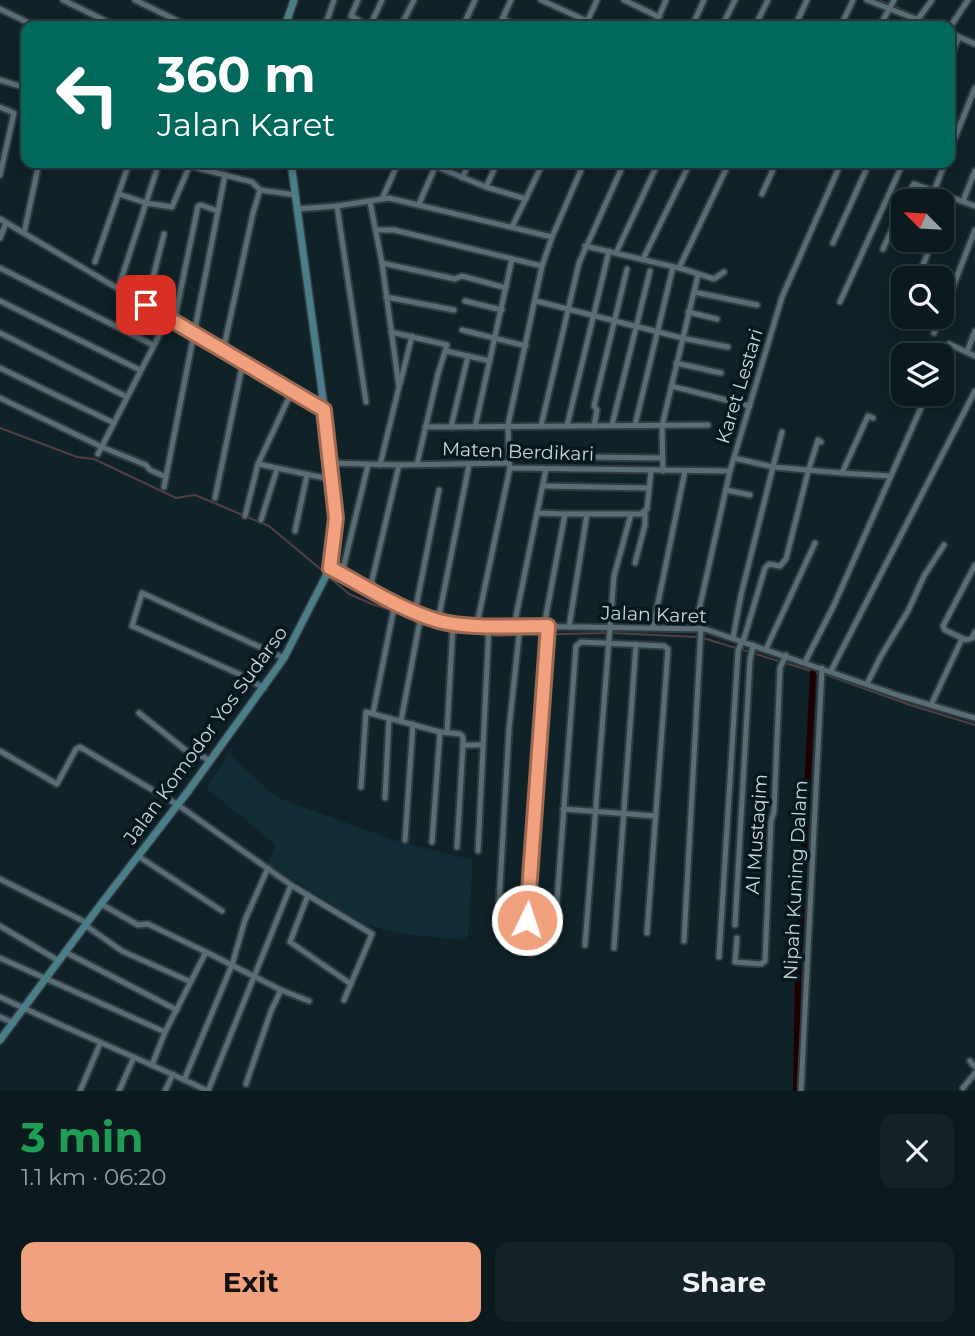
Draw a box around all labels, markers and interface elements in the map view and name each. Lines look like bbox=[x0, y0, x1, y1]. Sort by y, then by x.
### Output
text: 360 m bbox=[157, 45, 316, 104]
icon: left bbox=[42, 49, 133, 140]
text: Jalan Karet bbox=[157, 105, 335, 144]
north arrow bbox=[891, 189, 954, 252]
map controls bbox=[891, 189, 954, 406]
button: search bbox=[891, 266, 954, 329]
pin bbox=[116, 275, 176, 335]
icon: arrive bbox=[127, 286, 165, 324]
street label: Karet Lestari bbox=[711, 326, 768, 446]
button: layers bbox=[891, 343, 954, 406]
street label: Maten Berdikari bbox=[442, 437, 594, 466]
street label: Jalan Karet bbox=[600, 601, 708, 628]
street label: Jalan Komodor Yos Sudarso bbox=[118, 622, 292, 850]
street label: Al Mustaqim bbox=[741, 773, 772, 895]
street label: Nipah Kuning Dalam bbox=[779, 779, 812, 981]
position arrow bbox=[490, 883, 564, 957]
text: 3 min bbox=[21, 1111, 143, 1163]
button: close bbox=[880, 1114, 954, 1188]
text: 1.1 km · 06:20 bbox=[21, 1163, 166, 1191]
button: Exit bbox=[21, 1242, 481, 1322]
button: Share bbox=[495, 1242, 954, 1322]

